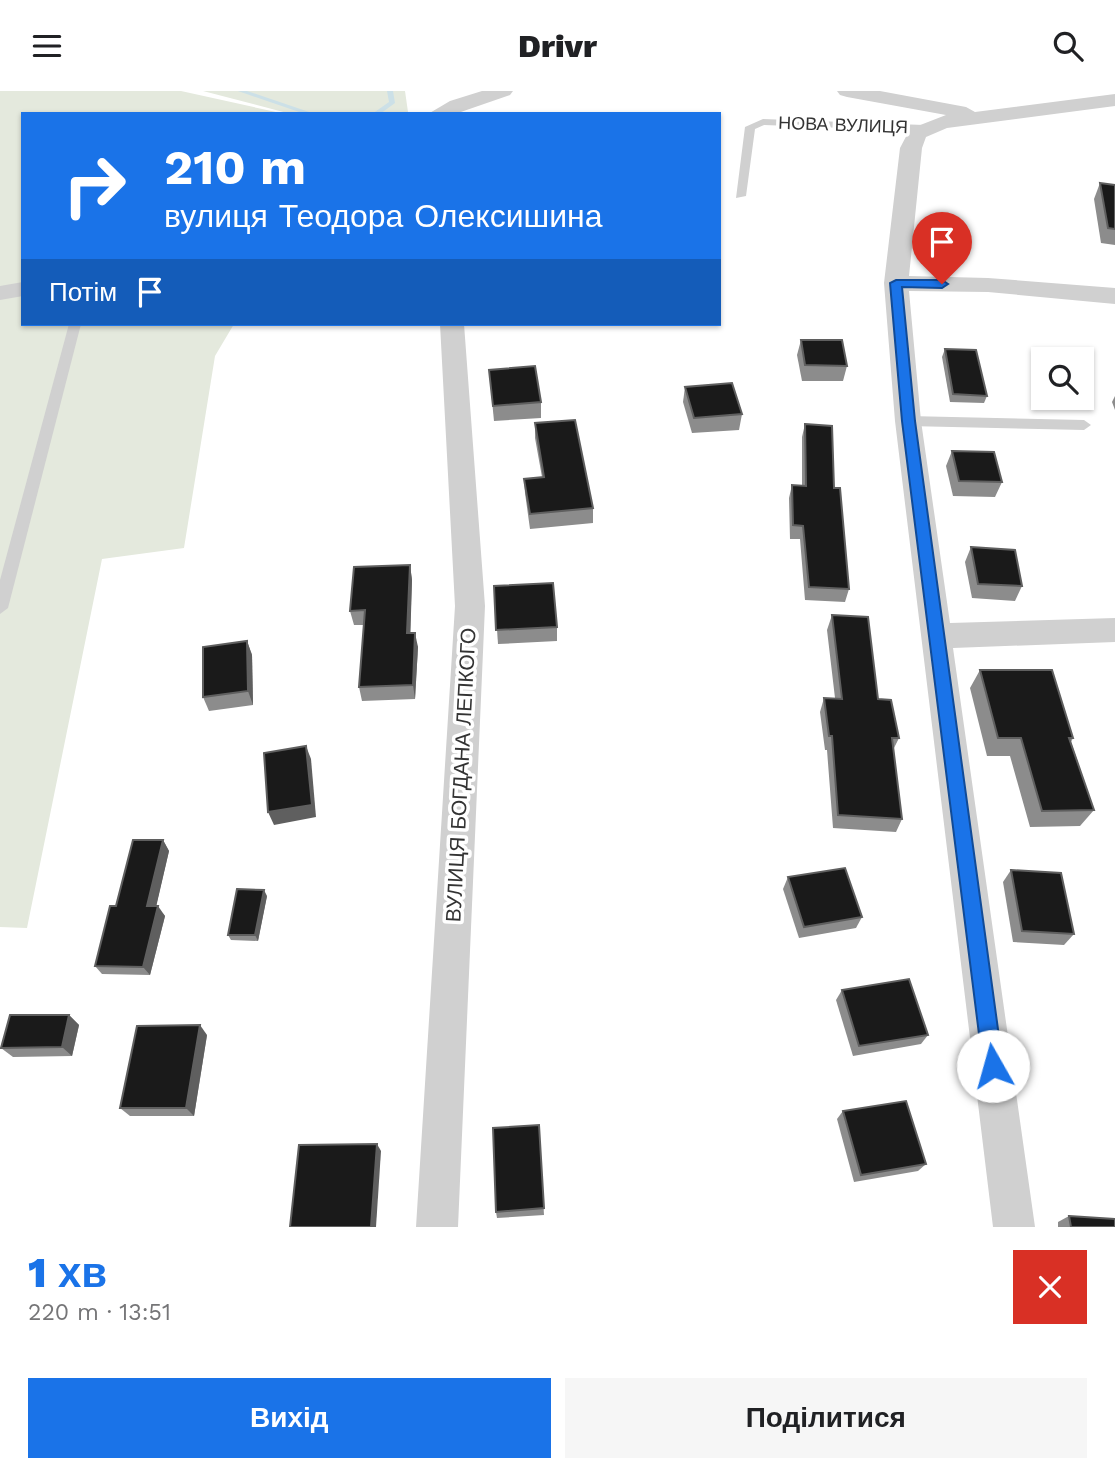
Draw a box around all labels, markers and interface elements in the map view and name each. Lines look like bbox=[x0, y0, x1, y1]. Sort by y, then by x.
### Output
icon: menu bbox=[28, 27, 66, 65]
text: Drivr bbox=[518, 27, 597, 65]
icon: search bbox=[1049, 27, 1087, 65]
street label: НОВА ВУЛИЦЯ bbox=[778, 112, 908, 137]
text: 210 m bbox=[164, 138, 306, 196]
icon: right bbox=[49, 140, 140, 231]
text: вулиця Теодора Олексишина bbox=[164, 197, 603, 235]
pin bbox=[912, 212, 972, 284]
icon: arrive bbox=[923, 223, 961, 261]
icon: arrive bbox=[131, 273, 169, 311]
text: Потім bbox=[49, 277, 117, 307]
map controls bbox=[1031, 347, 1094, 410]
button: search bbox=[1031, 347, 1094, 410]
street label: ВУЛИЦЯ БОГДАНА ЛЕПКОГО bbox=[440, 627, 481, 923]
position arrow bbox=[956, 1029, 1030, 1103]
text: 1 хв bbox=[28, 1248, 107, 1297]
button: close bbox=[1013, 1250, 1087, 1324]
text: 220 m · 13:51 bbox=[28, 1299, 171, 1326]
button: Вихід bbox=[28, 1378, 551, 1458]
button: Поділитися bbox=[565, 1378, 1087, 1458]

